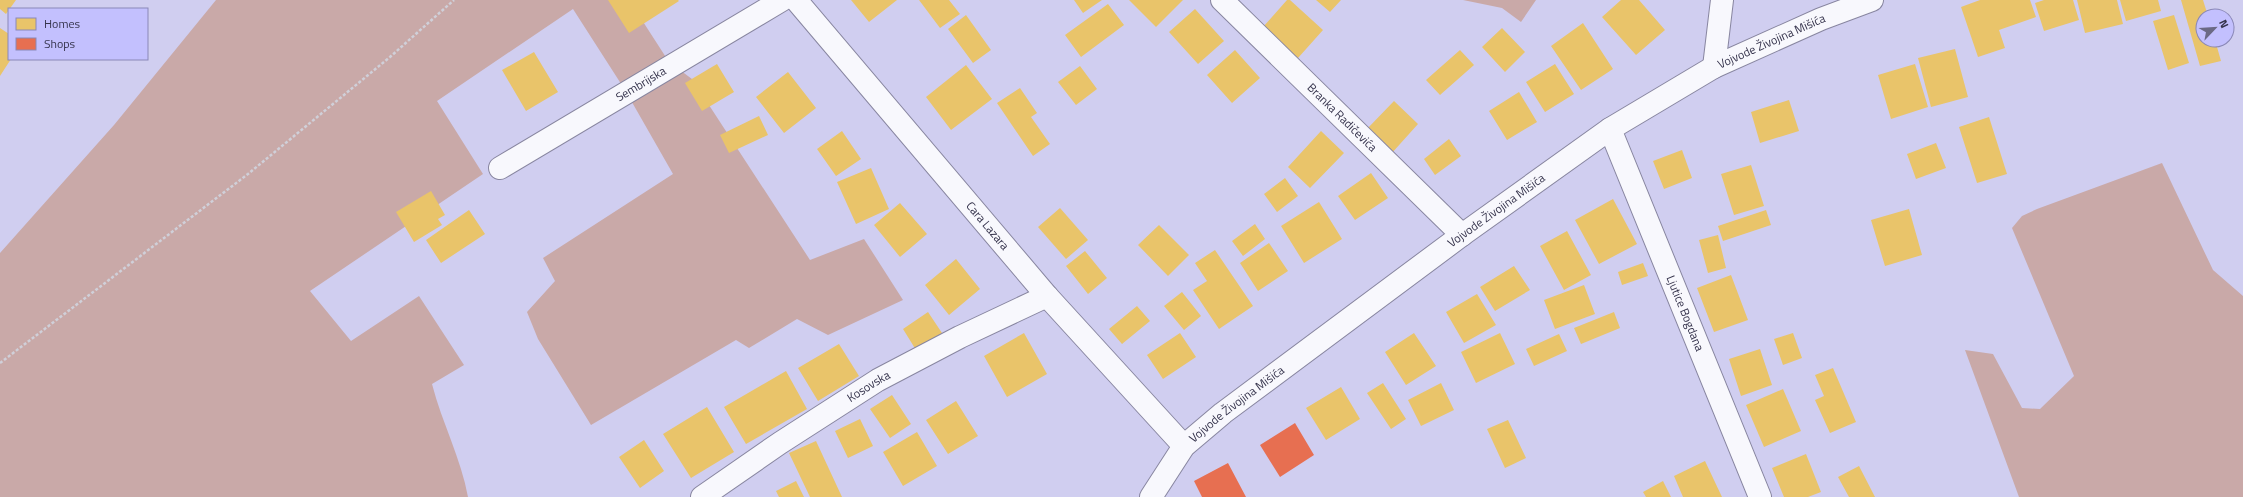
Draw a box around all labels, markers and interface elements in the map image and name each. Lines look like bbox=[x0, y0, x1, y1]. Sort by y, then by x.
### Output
legend bbox=[8, 8, 148, 60]
street label: Vojvode Živojina Mišića bbox=[1714, 8, 1828, 73]
north arrow bbox=[2195, 8, 2235, 48]
text: Homes bbox=[44, 14, 80, 33]
text: N bbox=[2215, 17, 2233, 31]
text: Shops bbox=[44, 34, 76, 53]
street label: Sembrijska bbox=[612, 61, 669, 106]
street label: Branka Radičevića bbox=[1303, 78, 1382, 156]
street label: Vojvode Živojina Mišića bbox=[1443, 168, 1549, 252]
street label: Cara Lazara bbox=[962, 197, 1014, 254]
street label: Ljutice Bogdana bbox=[1662, 272, 1710, 354]
street label: Vojvode Živojina Mišića bbox=[1184, 361, 1288, 447]
street label: Kosovska bbox=[843, 365, 893, 407]

